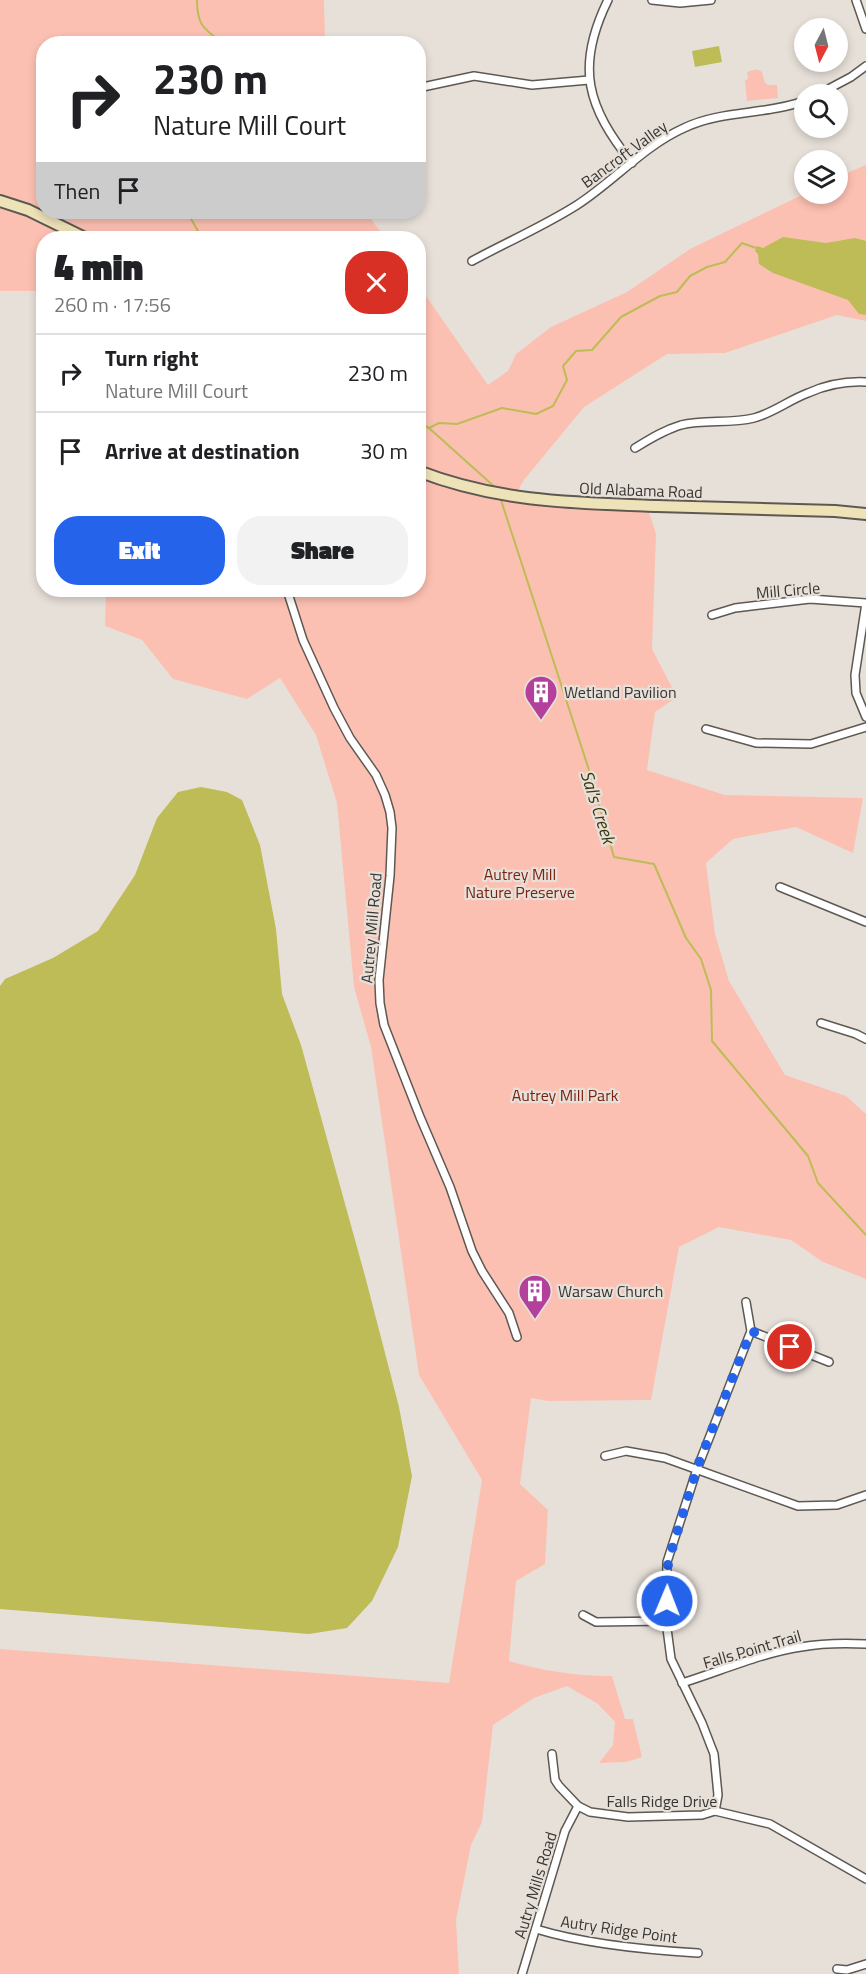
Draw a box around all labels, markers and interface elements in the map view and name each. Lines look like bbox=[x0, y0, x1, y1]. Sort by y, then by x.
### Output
north arrow bbox=[794, 18, 848, 72]
map controls bbox=[794, 18, 848, 204]
text: 230 m bbox=[153, 46, 268, 110]
icon: right bbox=[54, 60, 132, 138]
button: search bbox=[794, 84, 848, 138]
text: Nature Mill Court bbox=[153, 104, 346, 145]
street label: Bancroft Valley bbox=[576, 114, 672, 194]
button: layers bbox=[794, 150, 848, 204]
text: Then bbox=[54, 174, 100, 208]
icon: arrive bbox=[112, 174, 145, 207]
text: 4 min bbox=[54, 239, 143, 294]
button: close bbox=[345, 251, 408, 314]
text: 260 m · 17:56 bbox=[54, 289, 171, 320]
text: Turn right bbox=[105, 341, 199, 375]
text: 230 m bbox=[348, 356, 408, 390]
icon: right bbox=[54, 357, 87, 390]
text: Nature Mill Court bbox=[105, 375, 248, 406]
text: Arrive at destination bbox=[105, 434, 300, 468]
text: 30 m bbox=[360, 434, 408, 468]
icon: arrive bbox=[54, 435, 87, 468]
street label: Old Alabama Road bbox=[579, 476, 703, 504]
button: Exit bbox=[54, 516, 225, 585]
button: Share bbox=[237, 516, 408, 585]
street label: Mill Circle bbox=[755, 575, 821, 605]
building icon: Wetland Pavilion bbox=[523, 674, 559, 721]
place label: Wetland Pavilion bbox=[564, 680, 677, 704]
water label: Sal's Creek bbox=[573, 767, 623, 849]
park label: Autrey Mill Nature Preserve bbox=[465, 862, 575, 904]
street label: Autrey Mill Road bbox=[354, 872, 388, 984]
park label: Autrey Mill Park bbox=[512, 1083, 619, 1107]
building icon: Warsaw Church bbox=[517, 1273, 553, 1320]
place label: Warsaw Church bbox=[558, 1279, 663, 1303]
pin bbox=[764, 1321, 815, 1372]
icon: arrive bbox=[773, 1330, 806, 1363]
position arrow bbox=[635, 1569, 699, 1633]
street label: Falls Point Trail bbox=[700, 1624, 804, 1674]
street label: Falls Ridge Drive bbox=[607, 1789, 717, 1813]
street label: Autry Mills Road bbox=[507, 1829, 563, 1941]
street label: Autry Ridge Point bbox=[559, 1909, 679, 1949]

